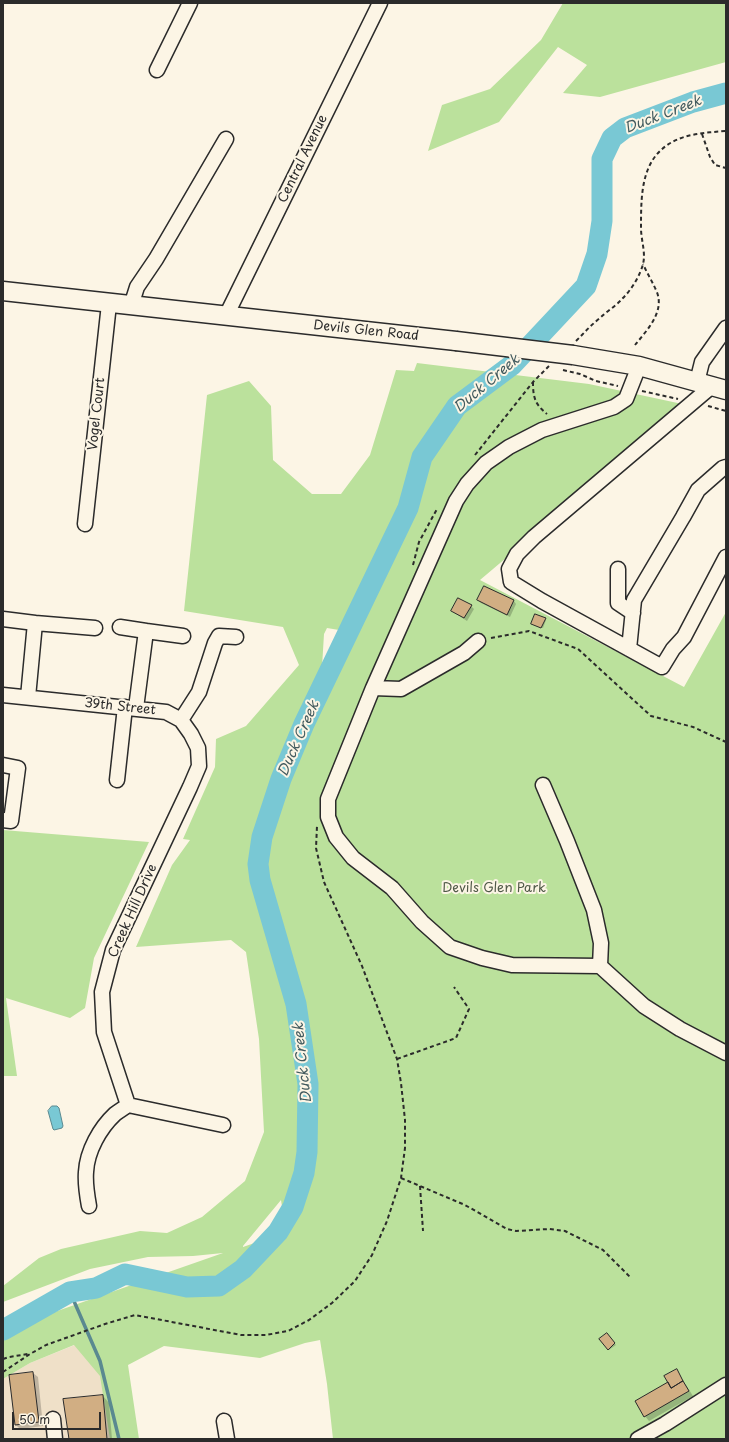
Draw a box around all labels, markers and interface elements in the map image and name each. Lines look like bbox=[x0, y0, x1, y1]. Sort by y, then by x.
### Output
water label: Duck Creek bbox=[622, 93, 704, 137]
street label: Central Avenue bbox=[275, 113, 331, 205]
street label: Devils Glen Road bbox=[312, 318, 420, 344]
water label: Duck Creek bbox=[451, 352, 523, 416]
street label: Vogel Court bbox=[85, 377, 109, 451]
street label: 39th Street bbox=[84, 695, 156, 719]
water label: Duck Creek bbox=[275, 699, 323, 779]
street label: Creek Hill Drive bbox=[105, 862, 161, 960]
park label: Devils Glen Park bbox=[442, 880, 546, 896]
water label: Duck Creek bbox=[290, 1022, 316, 1104]
scale bar bbox=[14, 1404, 103, 1430]
text: 50 m bbox=[19, 1410, 50, 1428]

